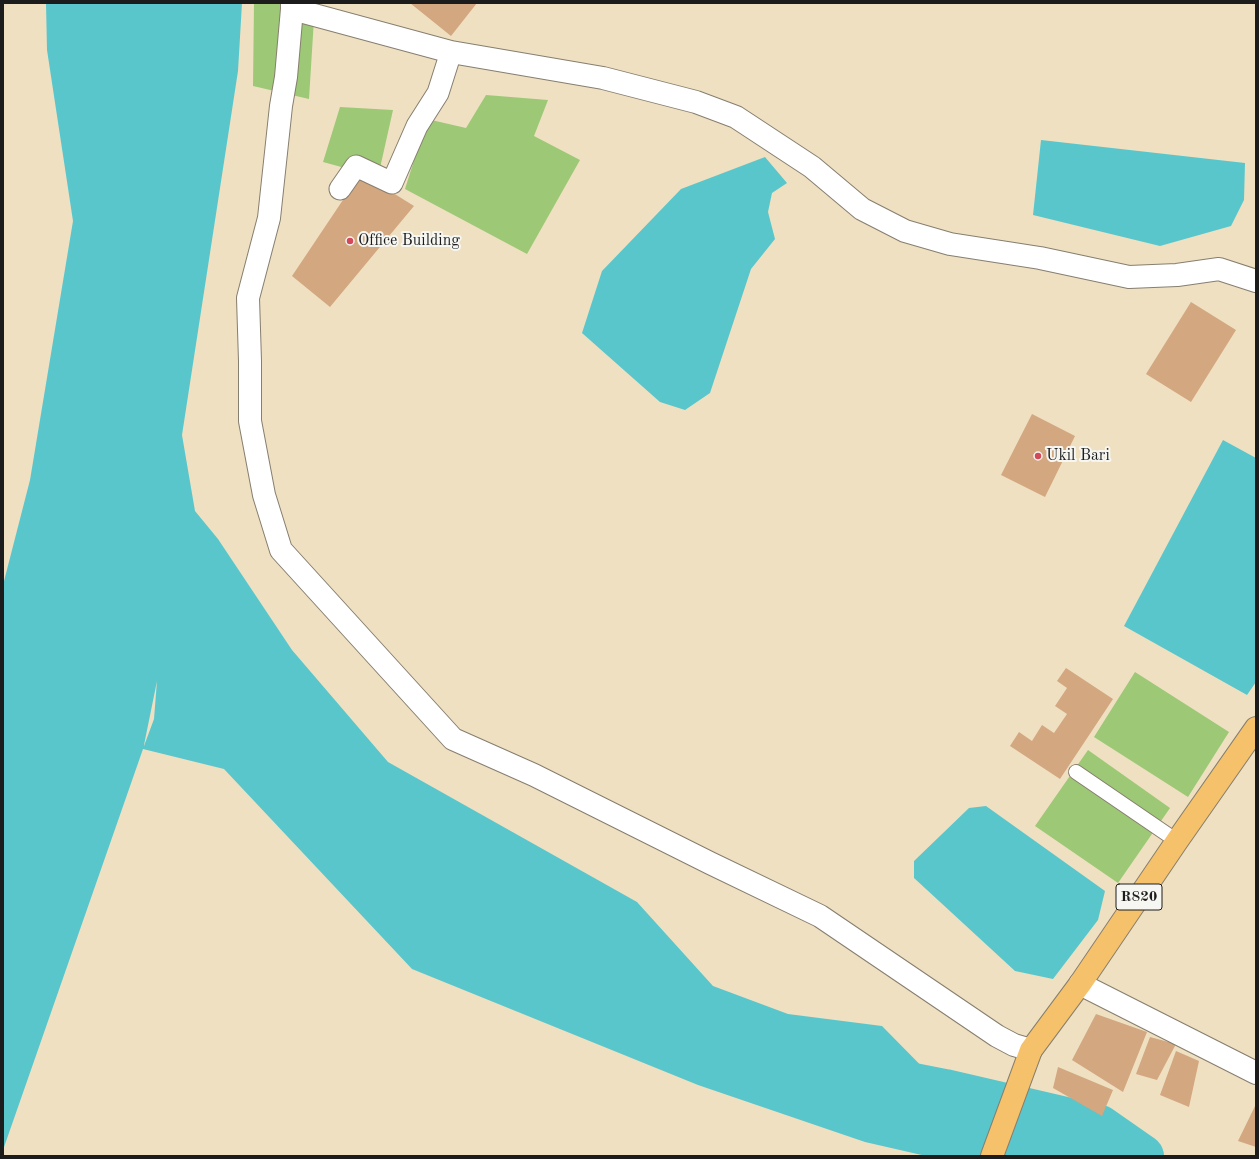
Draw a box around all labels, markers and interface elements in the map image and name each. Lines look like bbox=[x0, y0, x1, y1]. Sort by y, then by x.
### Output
place label: Office Building bbox=[358, 231, 460, 251]
marker: Office Building bbox=[345, 236, 355, 246]
place label: Ukil Bari bbox=[1046, 446, 1110, 466]
marker: Ukil Bari bbox=[1033, 451, 1043, 461]
road number: R820 bbox=[1116, 884, 1162, 910]

